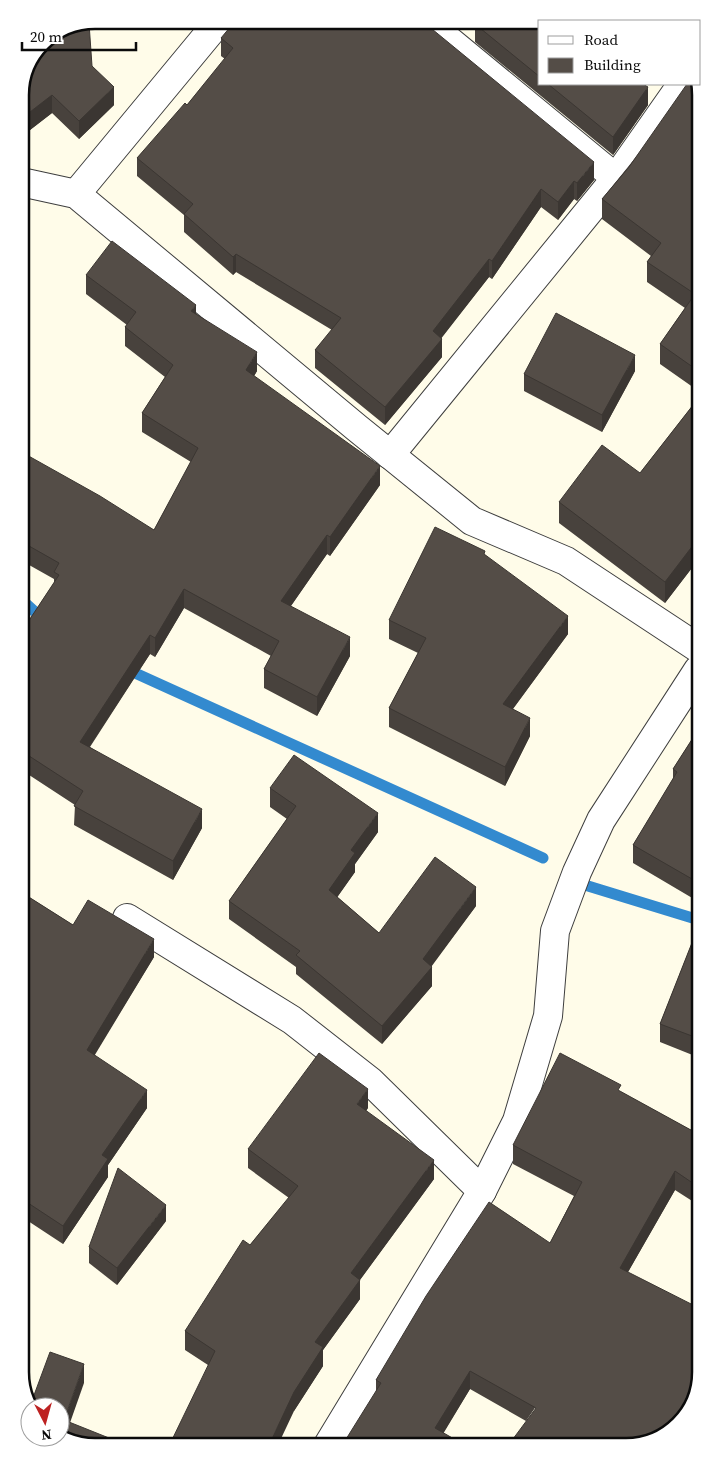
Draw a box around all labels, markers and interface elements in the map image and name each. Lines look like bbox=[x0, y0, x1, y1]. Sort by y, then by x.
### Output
scale bar bbox=[22, 20, 136, 52]
legend bbox=[538, 20, 701, 85]
text: 20 m bbox=[30, 26, 62, 47]
text: Road bbox=[584, 29, 618, 50]
text: Building bbox=[584, 54, 641, 75]
north arrow bbox=[20, 1397, 70, 1447]
text: N bbox=[40, 1424, 52, 1445]

